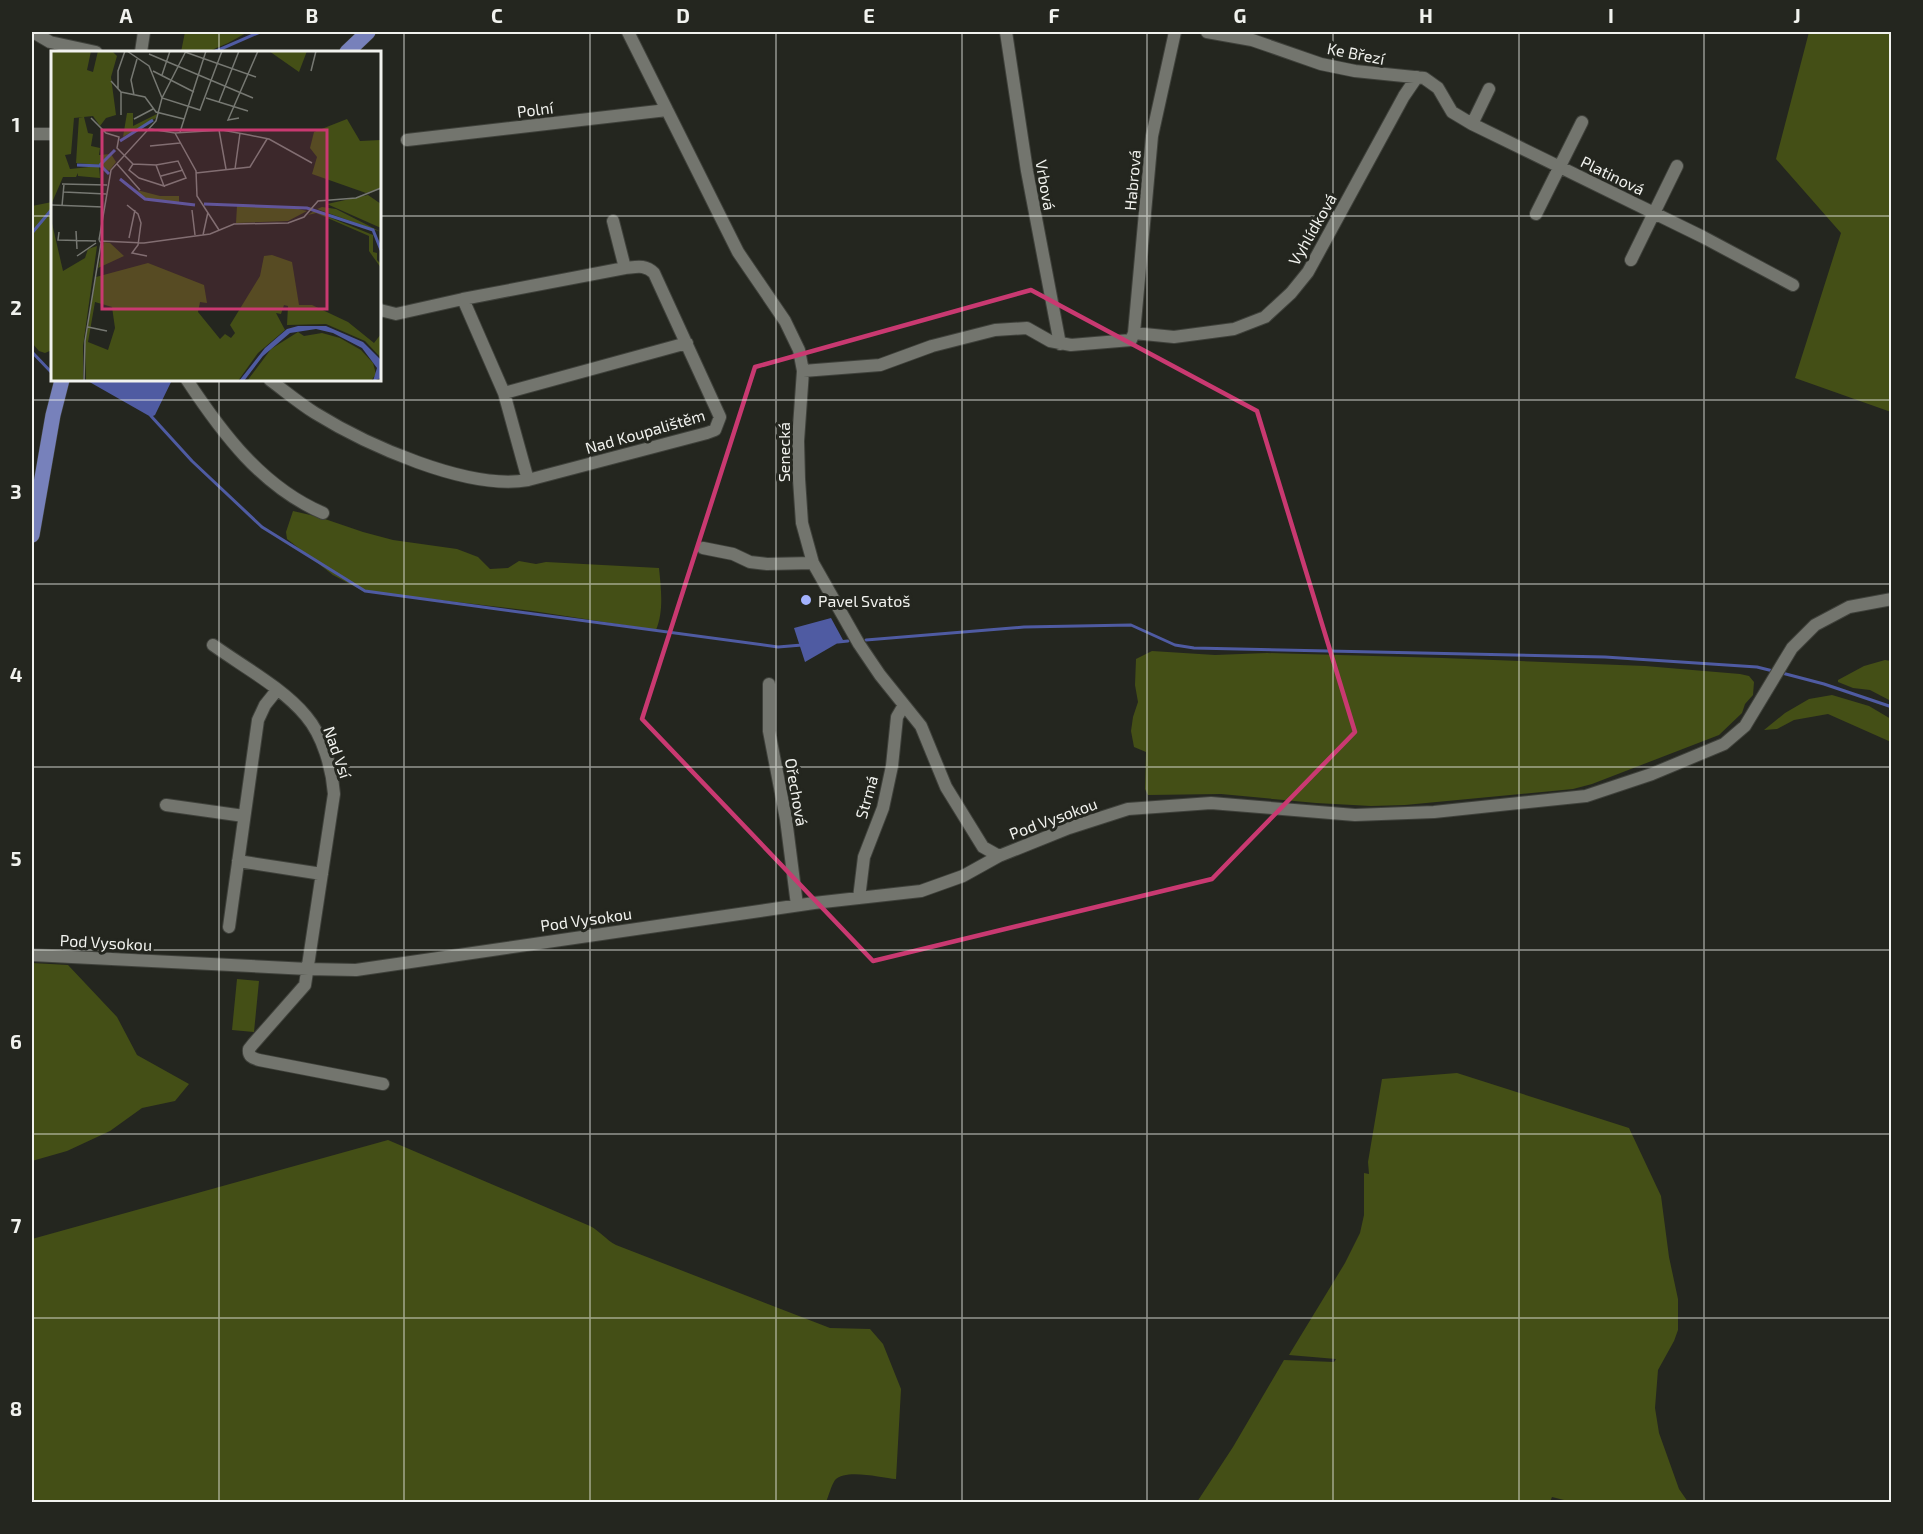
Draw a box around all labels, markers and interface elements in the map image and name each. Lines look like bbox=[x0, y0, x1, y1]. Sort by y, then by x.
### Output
text: A bbox=[119, 3, 133, 27]
text: B bbox=[306, 3, 318, 27]
text: C bbox=[491, 3, 503, 27]
text: D bbox=[676, 3, 690, 27]
text: E bbox=[863, 3, 875, 27]
text: F bbox=[1048, 3, 1060, 27]
text: G bbox=[1234, 3, 1246, 27]
text: H bbox=[1419, 3, 1433, 27]
text: I bbox=[1608, 3, 1614, 27]
text: J bbox=[1793, 3, 1801, 27]
street label: Ke Březí bbox=[1326, 38, 1387, 68]
inset map bbox=[51, 51, 381, 381]
street label: Polní bbox=[516, 97, 555, 121]
text: 1 bbox=[12, 112, 20, 136]
street label: Habrová bbox=[1120, 149, 1144, 211]
street label: Platinová bbox=[1578, 151, 1648, 199]
street label: Vrbová bbox=[1032, 158, 1060, 212]
street label: Vyhlídková bbox=[1284, 190, 1340, 268]
text: 2 bbox=[10, 295, 22, 319]
street label: Nad Koupalištěm bbox=[583, 405, 707, 457]
street label: Senecká bbox=[774, 422, 793, 482]
text: 3 bbox=[10, 479, 22, 503]
place label: Pavel Svatoš bbox=[818, 591, 910, 610]
marker: Pavel Svatoš bbox=[799, 593, 813, 607]
text: 4 bbox=[10, 662, 23, 686]
street label: Nad Vsí bbox=[320, 723, 356, 782]
street label: Ořechová bbox=[782, 756, 812, 828]
street label: Strmá bbox=[851, 773, 881, 821]
street label: Pod Vysokou bbox=[1006, 793, 1100, 843]
text: 5 bbox=[10, 846, 22, 870]
street label: Pod Vysokou bbox=[539, 903, 633, 935]
street label: Pod Vysokou bbox=[59, 930, 153, 954]
text: 6 bbox=[10, 1029, 22, 1053]
text: 7 bbox=[11, 1213, 22, 1237]
text: 8 bbox=[10, 1396, 22, 1420]

